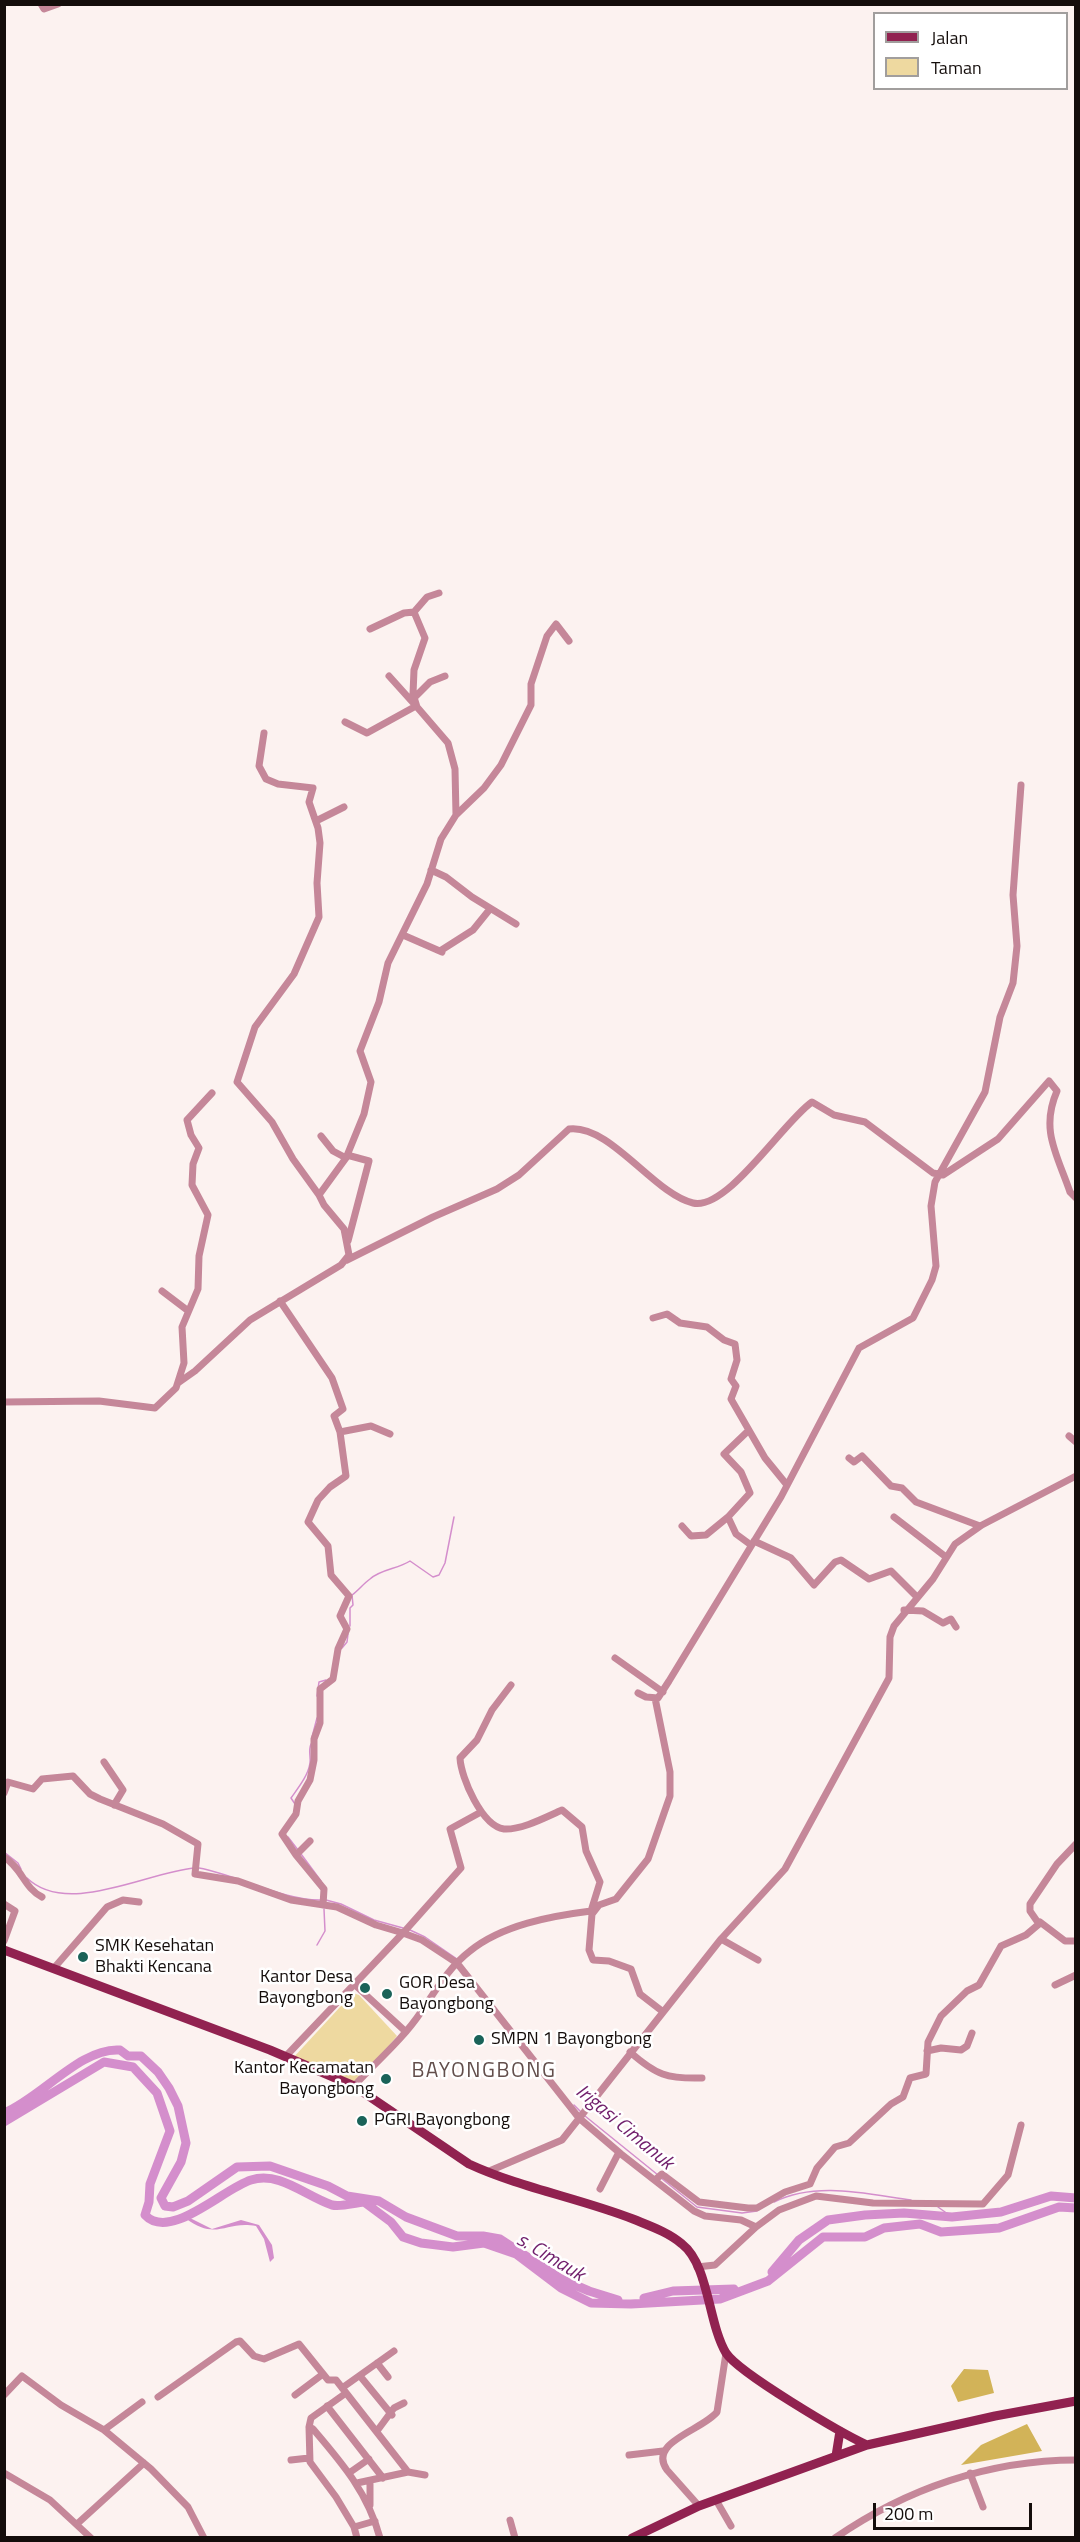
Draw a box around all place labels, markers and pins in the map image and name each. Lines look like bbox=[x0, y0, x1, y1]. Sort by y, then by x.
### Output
place label: SMK Kesehatan Bhakti Kencana bbox=[95, 1936, 214, 1978]
marker: SMK Kesehatan Bhakti Kencana bbox=[76, 1950, 90, 1964]
place label: Kantor Desa Bayongbong bbox=[258, 1967, 353, 2010]
place label: GOR Desa Bayongbong bbox=[399, 1973, 494, 2016]
marker: Kantor Desa Bayongbong bbox=[358, 1981, 372, 1995]
marker: GOR Desa Bayongbong bbox=[380, 1987, 394, 2001]
place label: SMPN 1 Bayongbong bbox=[491, 2029, 652, 2051]
marker: SMPN 1 Bayongbong bbox=[472, 2033, 486, 2047]
place label: Kantor Kecamatan Bayongbong bbox=[234, 2058, 374, 2100]
marker: Kantor Kecamatan Bayongbong bbox=[379, 2072, 393, 2086]
place label: PGRI Bayongbong bbox=[374, 2110, 510, 2132]
marker: PGRI Bayongbong bbox=[355, 2114, 369, 2128]

